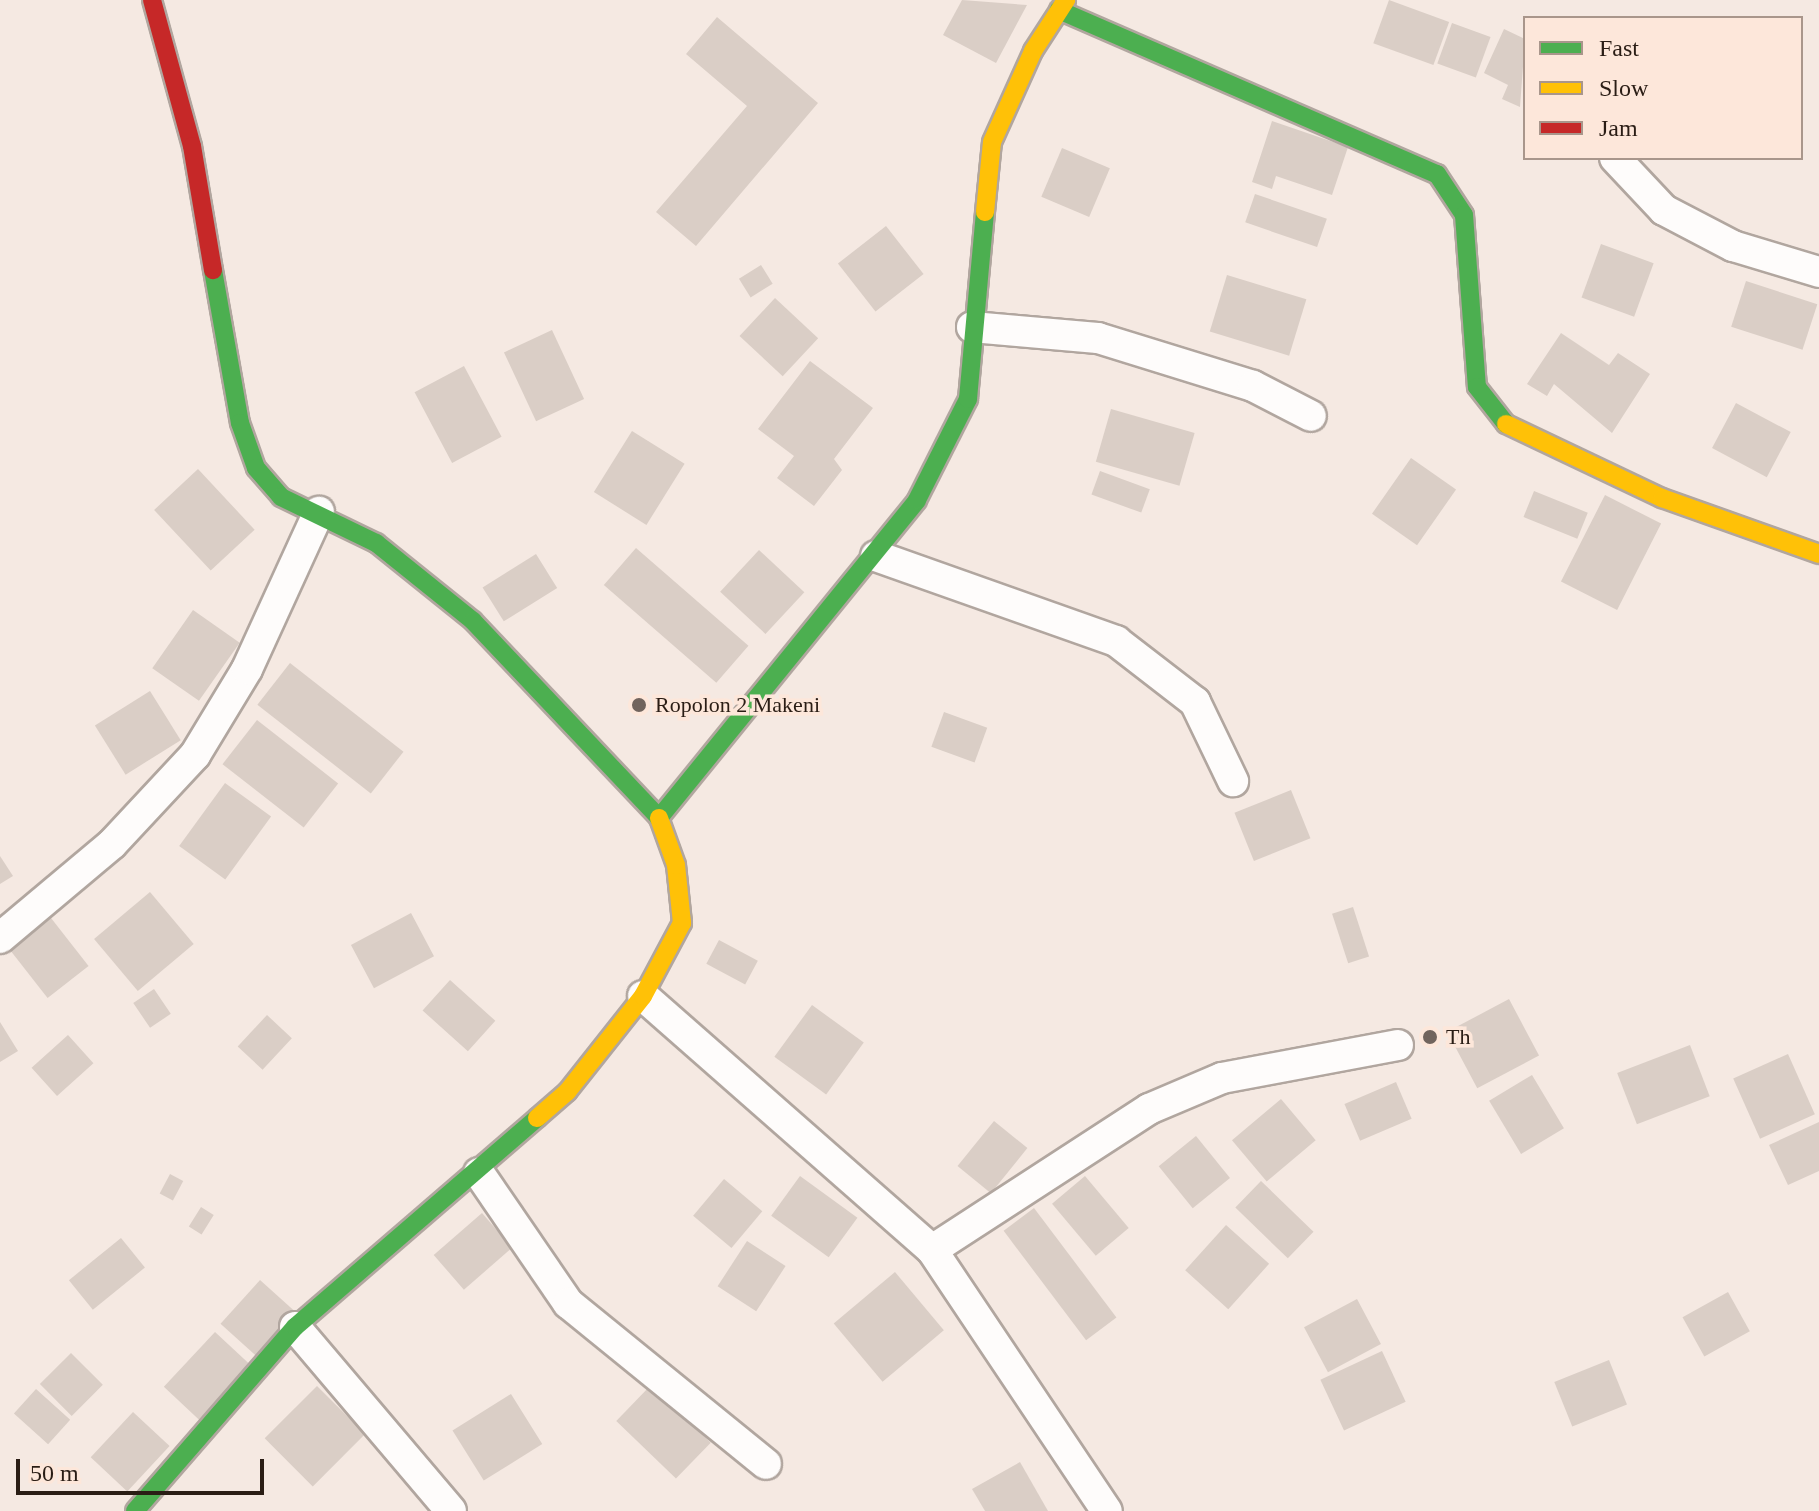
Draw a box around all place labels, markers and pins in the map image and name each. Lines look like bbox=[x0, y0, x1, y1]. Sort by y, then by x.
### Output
place label: Ropolon 2 Makeni bbox=[655, 692, 820, 718]
marker: Ropolon 2 Makeni bbox=[630, 696, 648, 714]
place label: Th bbox=[1446, 1024, 1470, 1050]
marker: Th bbox=[1421, 1028, 1439, 1046]

